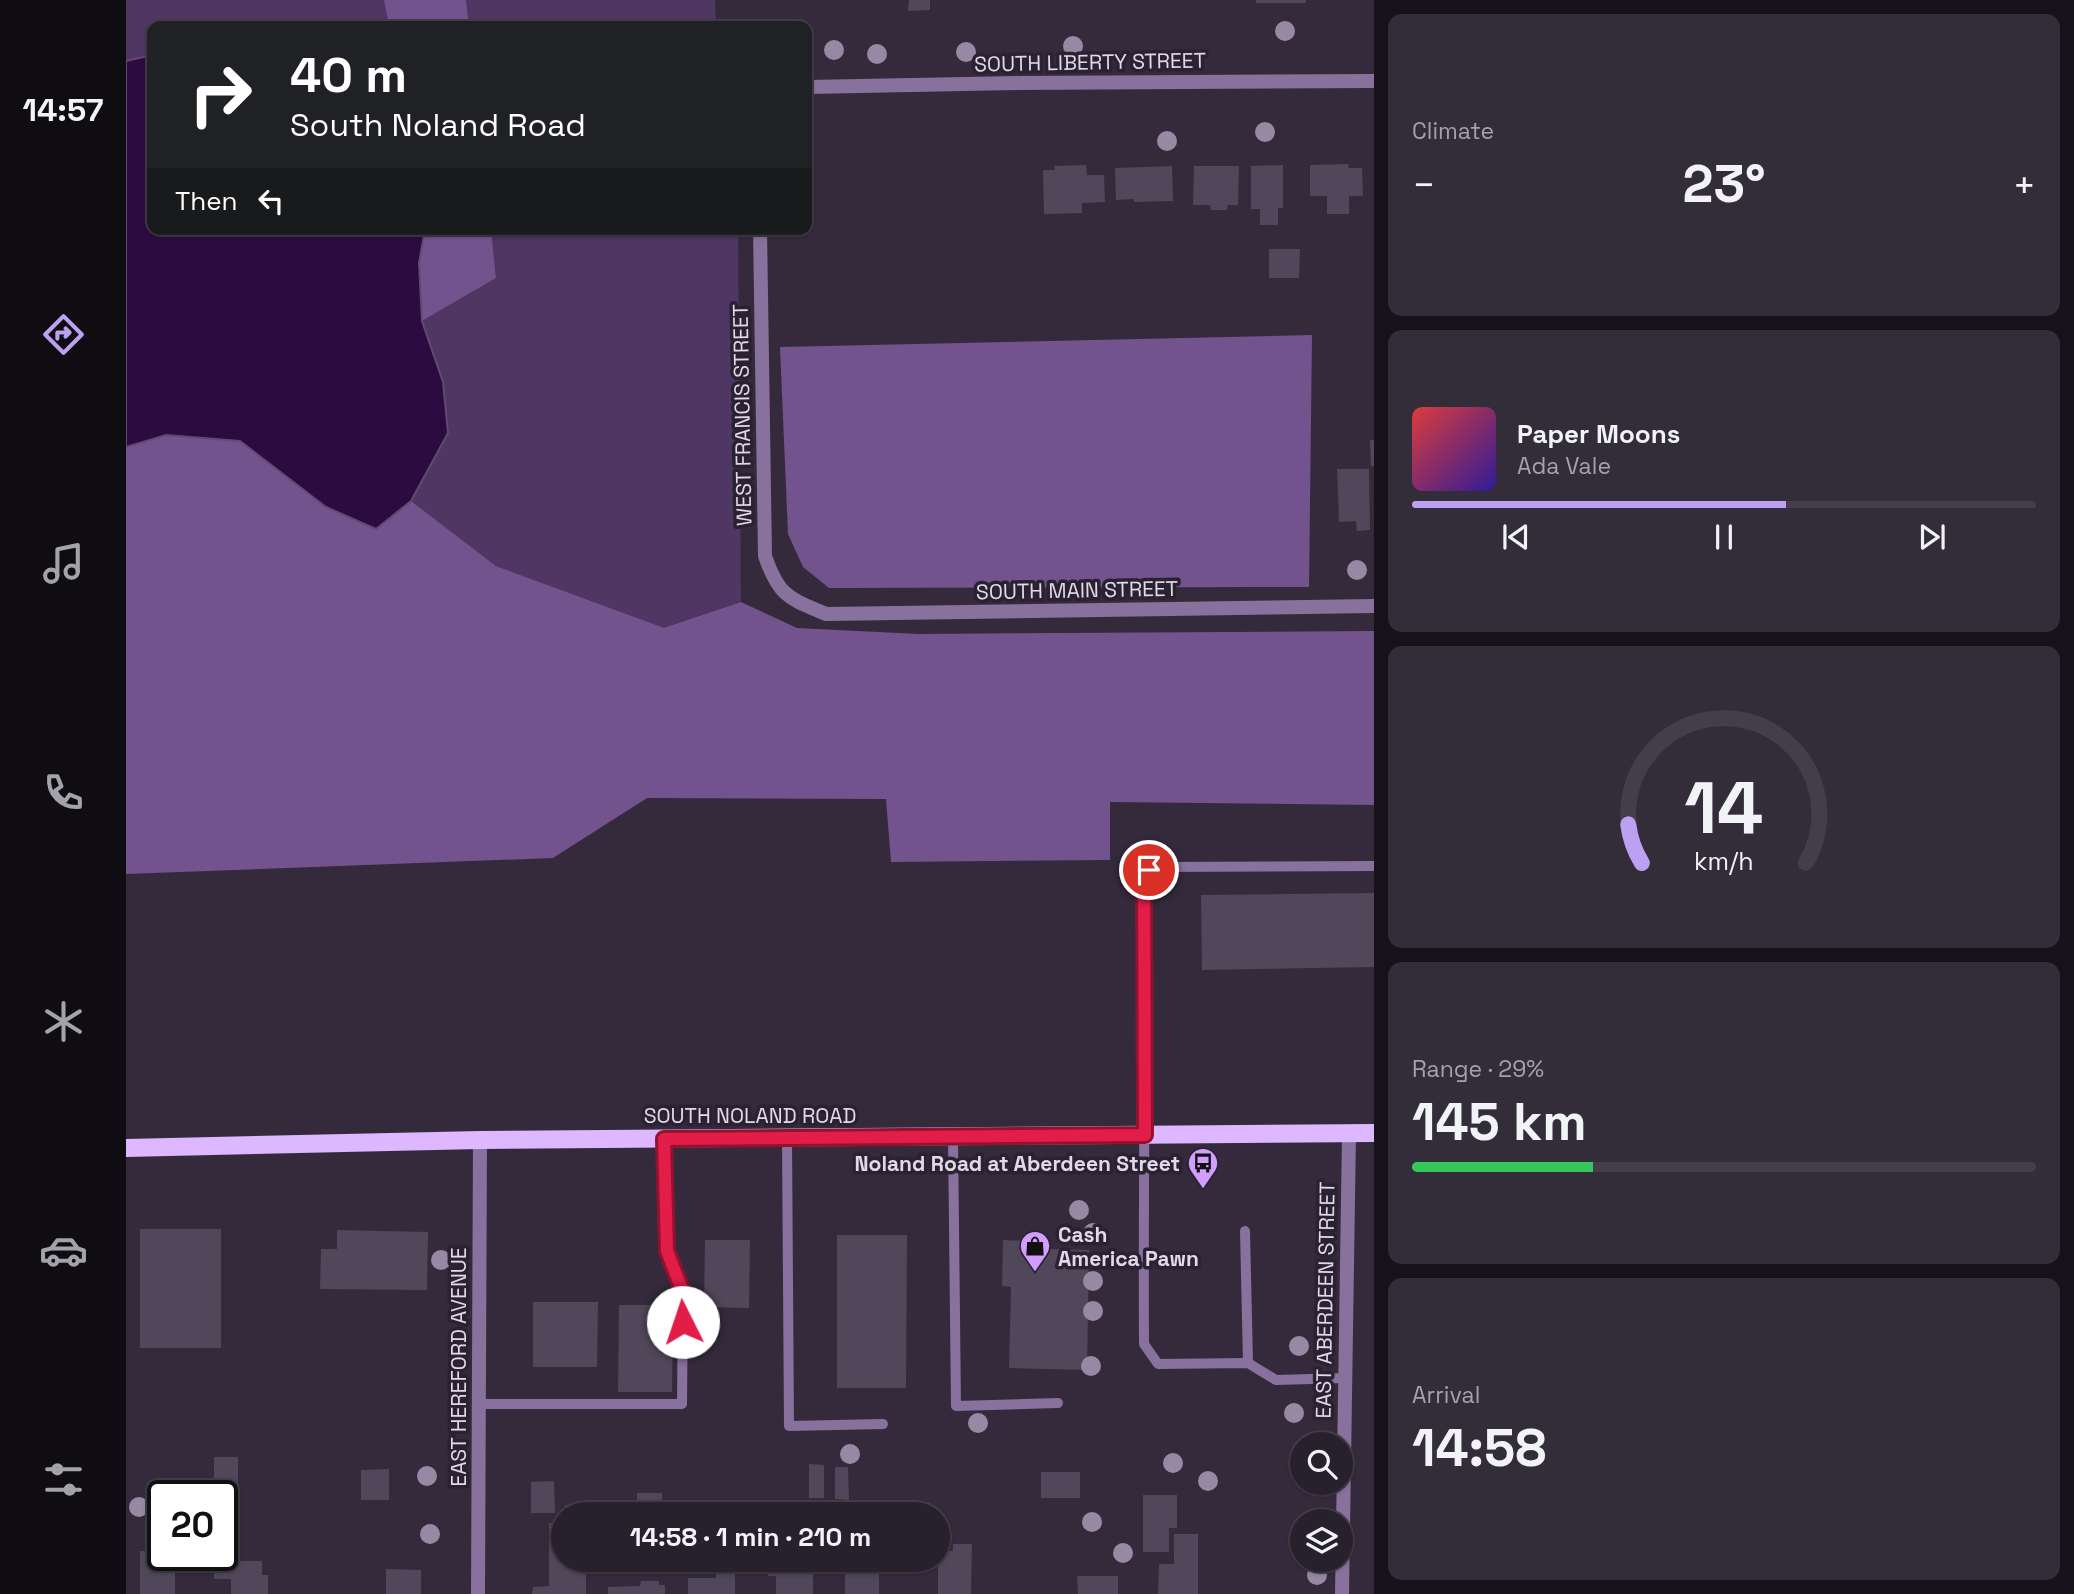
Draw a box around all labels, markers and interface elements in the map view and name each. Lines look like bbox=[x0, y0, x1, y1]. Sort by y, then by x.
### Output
text: 40 m bbox=[290, 44, 407, 106]
street label: SOUTH LIBERTY STREET bbox=[974, 46, 1206, 78]
icon: right bbox=[175, 49, 266, 140]
text: 14:57 bbox=[23, 90, 103, 130]
text: South Noland Road bbox=[290, 105, 586, 145]
text: Climate bbox=[1412, 116, 1494, 146]
text: 23° bbox=[1683, 151, 1766, 217]
text: − bbox=[1412, 161, 1436, 209]
text: + bbox=[2012, 161, 2036, 209]
icon: left bbox=[252, 182, 290, 220]
text: Then bbox=[175, 184, 238, 218]
street label: WEST FRANCIS STREET bbox=[727, 304, 757, 526]
icon: directions bbox=[39, 310, 88, 359]
text: Paper Moons bbox=[1517, 417, 1680, 451]
text: Ada Vale bbox=[1517, 451, 1611, 481]
icon: previous bbox=[1497, 518, 1535, 556]
icon: pause bbox=[1705, 518, 1743, 556]
icon: next bbox=[1913, 518, 1951, 556]
icon: music bbox=[39, 539, 88, 588]
street label: SOUTH MAIN STREET bbox=[976, 575, 1178, 605]
text: 14 bbox=[1684, 761, 1764, 854]
icon: phone bbox=[39, 768, 88, 817]
pin bbox=[1119, 840, 1179, 900]
text: km/h bbox=[1694, 845, 1754, 877]
icon: arrive bbox=[1130, 851, 1168, 889]
icon: climate bbox=[39, 997, 88, 1046]
text: Range · 29% bbox=[1412, 1054, 1544, 1084]
text: 145 km bbox=[1412, 1089, 1587, 1155]
street label: SOUTH NOLAND ROAD bbox=[644, 1102, 856, 1129]
bus stop icon: Noland Road at Aberdeen Street bbox=[1186, 1146, 1220, 1190]
place label: Noland Road at Aberdeen Street bbox=[854, 1150, 1180, 1177]
street label: EAST ABERDEEN STREET bbox=[1309, 1181, 1341, 1419]
place label: Cash America Pawn bbox=[1058, 1221, 1199, 1272]
icon: car bbox=[39, 1226, 88, 1275]
shop icon: Cash America Pawn bbox=[1018, 1229, 1052, 1273]
street label: EAST HEREFORD AVENUE bbox=[445, 1247, 472, 1487]
position arrow bbox=[646, 1285, 720, 1359]
text: Arrival bbox=[1412, 1380, 1480, 1410]
text: 14:58 bbox=[1412, 1415, 1546, 1481]
map controls bbox=[1290, 1432, 1353, 1572]
button: search bbox=[1290, 1432, 1353, 1495]
icon: filters bbox=[39, 1455, 88, 1504]
speed limit sign: 20 bbox=[147, 1480, 238, 1571]
button: layers bbox=[1290, 1509, 1353, 1572]
text: 14:58 · 1 min · 210 m bbox=[630, 1520, 871, 1554]

